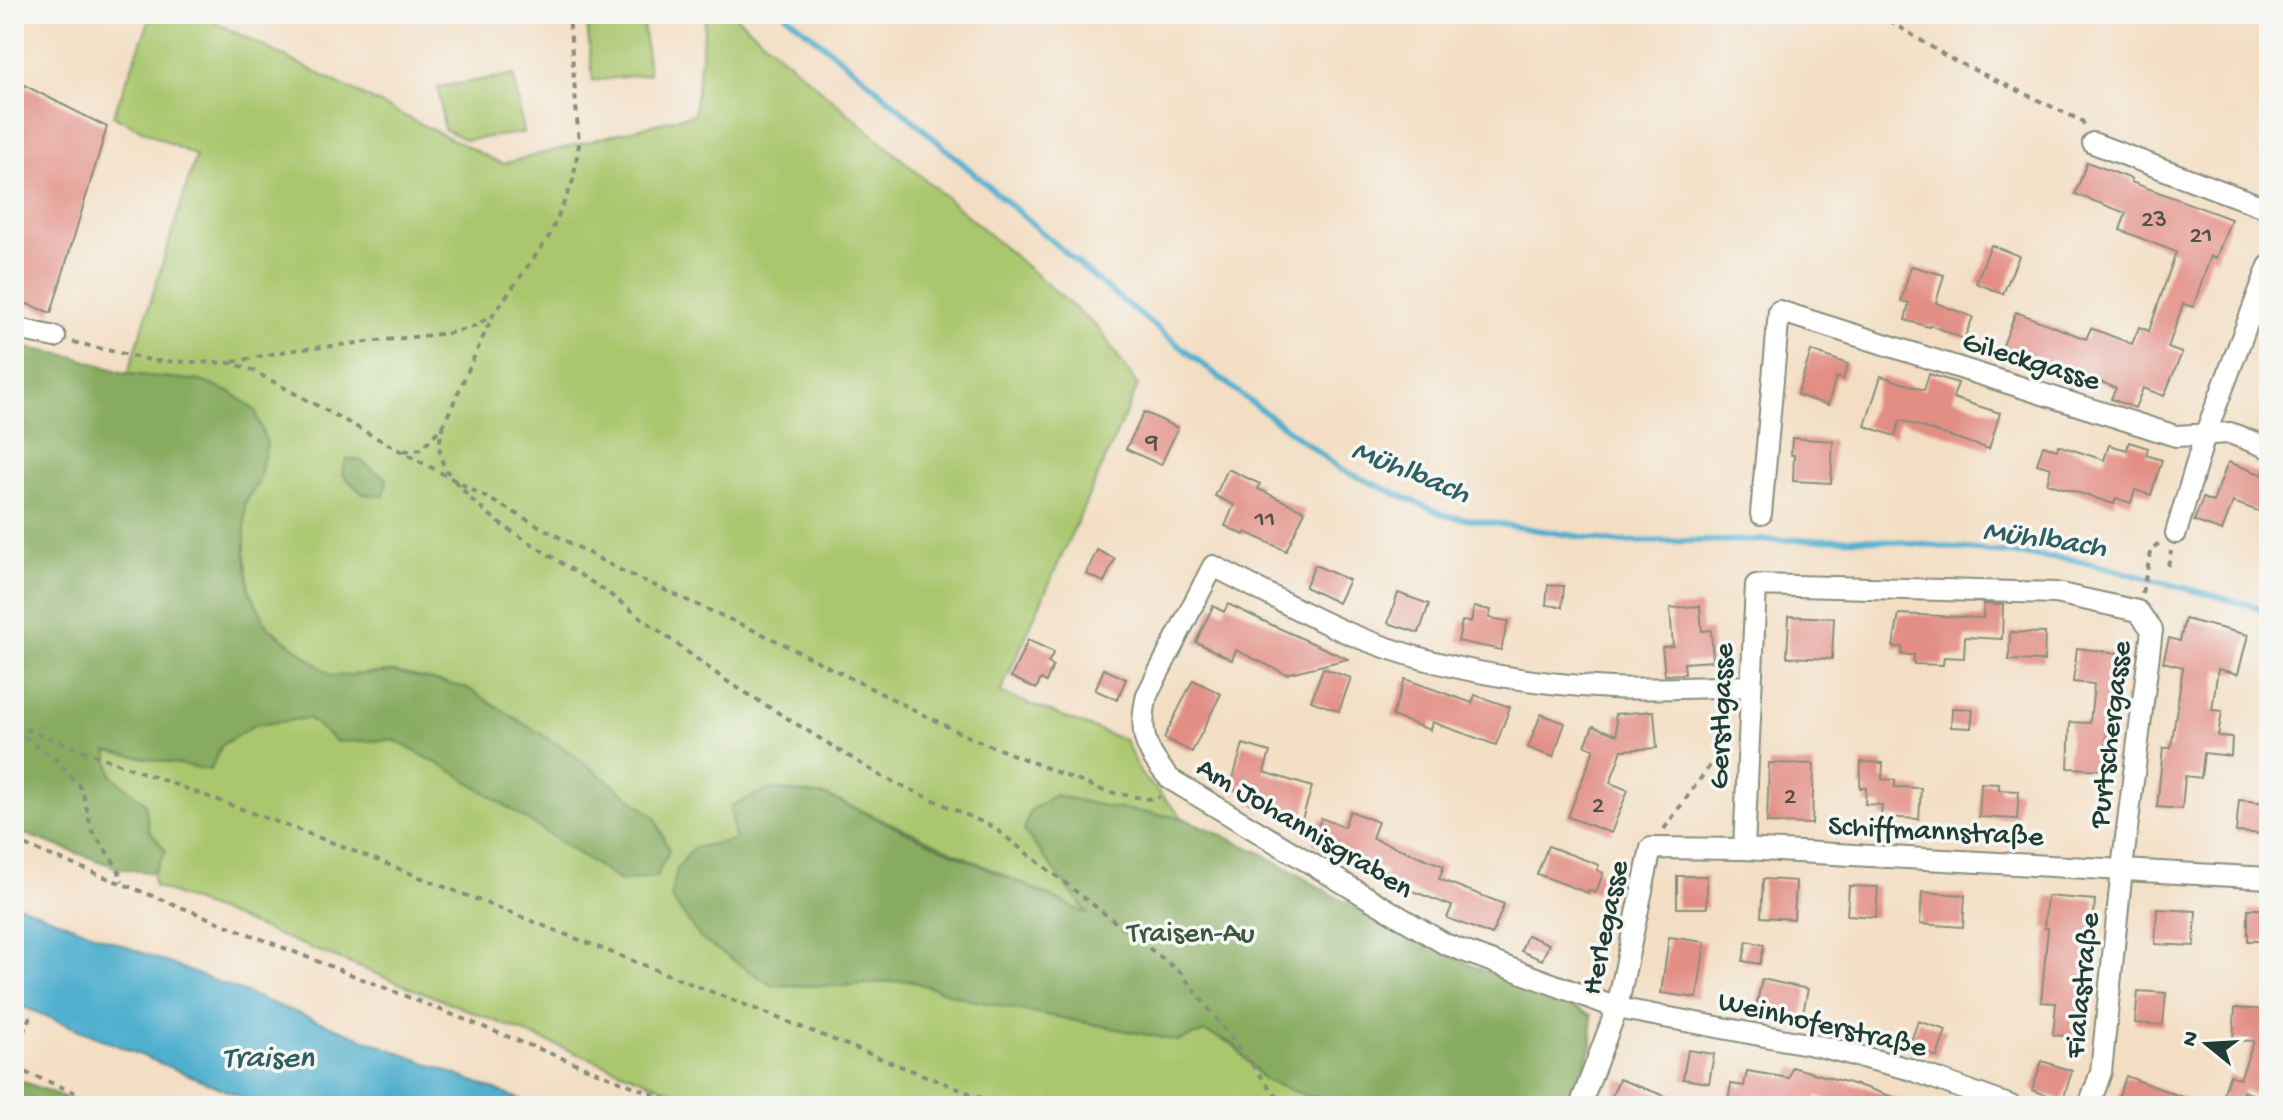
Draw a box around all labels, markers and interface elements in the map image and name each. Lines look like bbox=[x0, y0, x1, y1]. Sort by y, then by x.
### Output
house number: 23 bbox=[2141, 206, 2167, 237]
house number: 21 bbox=[2189, 222, 2213, 253]
street label: Gileckgasse bbox=[1957, 326, 2104, 401]
house number: 9 bbox=[1144, 428, 1159, 459]
water label: Mühlbach bbox=[1345, 433, 1476, 515]
house number: 11 bbox=[1254, 506, 1276, 537]
water label: Mühlbach bbox=[1980, 513, 2109, 569]
street label: Purtschergasse bbox=[2084, 638, 2141, 831]
street label: Gerstlgasse bbox=[1703, 642, 1744, 790]
street label: Am Johannisgraben bbox=[1189, 751, 1418, 908]
house number: 2 bbox=[1784, 783, 1797, 814]
house number: 2 bbox=[1592, 792, 1605, 823]
street label: Schiffmannstraße bbox=[1827, 810, 2045, 857]
street label: Herlegasse bbox=[1576, 857, 1639, 998]
street label: Fialastraße bbox=[2059, 910, 2110, 1061]
park label: Traisen-Au bbox=[1125, 918, 1255, 953]
street label: Weinhoferstraße bbox=[1714, 985, 1930, 1068]
north arrow bbox=[2167, 1004, 2247, 1084]
text: N bbox=[2177, 1028, 2206, 1050]
water label: Traisen bbox=[222, 1041, 315, 1079]

